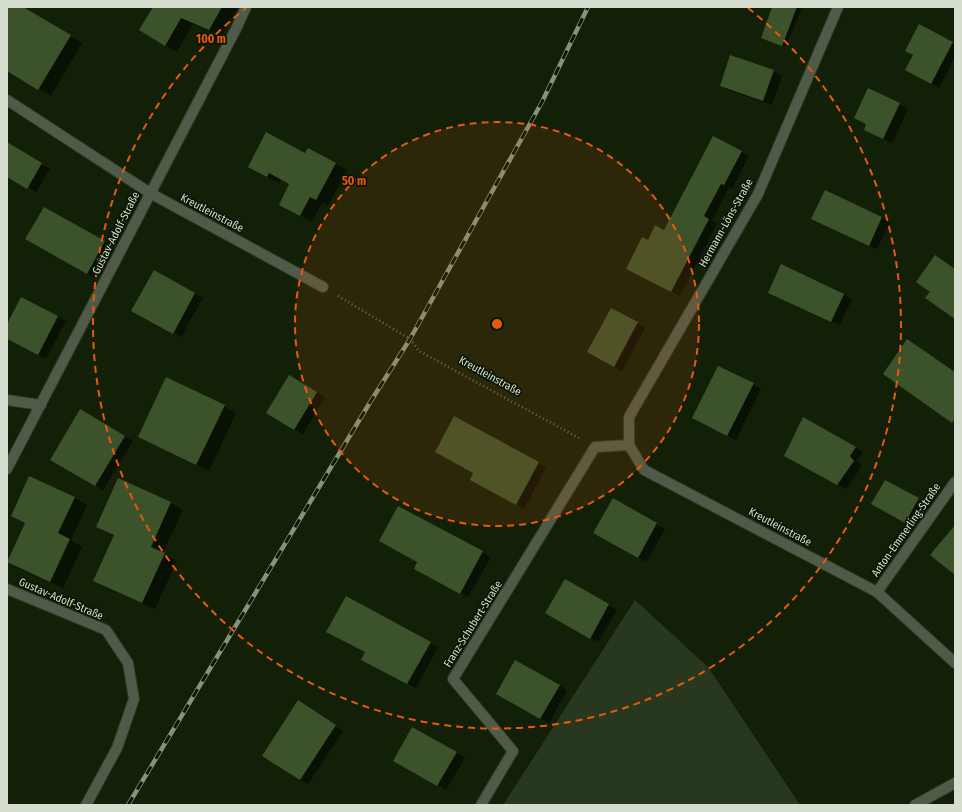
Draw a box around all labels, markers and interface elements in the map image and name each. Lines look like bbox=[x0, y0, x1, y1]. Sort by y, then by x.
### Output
text: 100 m bbox=[196, 32, 226, 46]
text: 50 m bbox=[342, 174, 366, 188]
street label: Hermann-Löns-Straße bbox=[696, 177, 756, 269]
street label: Gustav-Adolf-Straße bbox=[90, 190, 142, 276]
street label: Kreutleinstraße bbox=[178, 191, 246, 235]
centre of rings bbox=[490, 317, 504, 331]
street label: Kreutleinstraße bbox=[457, 353, 523, 399]
street label: Anton-Emmerling-Straße bbox=[869, 481, 943, 579]
street label: Kreutleinstraße bbox=[746, 505, 814, 549]
street label: Gustav-Adolf-Straße bbox=[17, 575, 105, 623]
street label: Franz-Schubert-Straße bbox=[441, 578, 505, 670]

